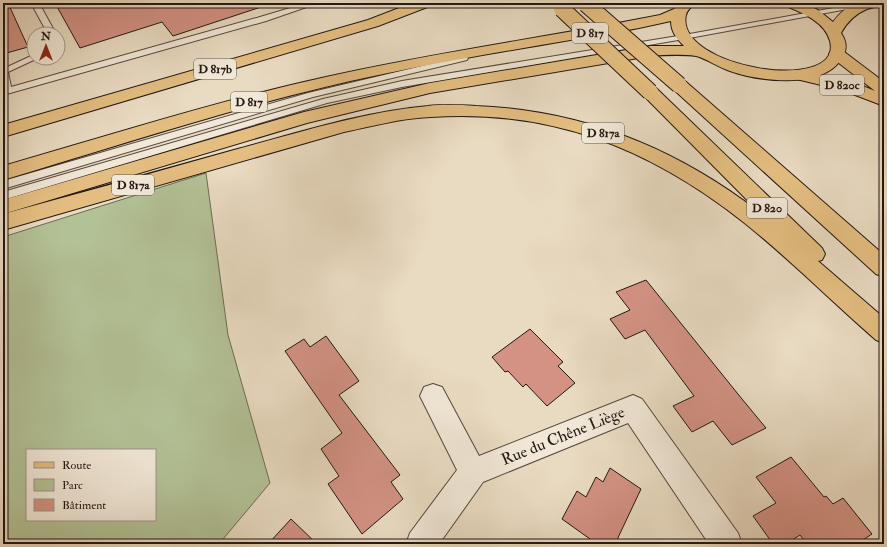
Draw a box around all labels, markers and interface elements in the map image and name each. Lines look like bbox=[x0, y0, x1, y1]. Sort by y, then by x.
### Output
road number: D 817 bbox=[572, 23, 608, 43]
north arrow bbox=[26, 26, 66, 66]
text: N bbox=[40, 30, 52, 43]
road number: D 817b bbox=[194, 59, 236, 79]
road number: D 820c bbox=[820, 75, 864, 95]
road number: D 817 bbox=[231, 92, 267, 112]
road number: D 817a bbox=[582, 123, 624, 143]
road number: D 817a bbox=[112, 175, 154, 195]
road number: D 820 bbox=[747, 198, 787, 218]
street label: Rue du Chêne Liège bbox=[498, 402, 628, 470]
legend bbox=[26, 449, 156, 521]
text: Route bbox=[62, 458, 91, 473]
text: Parc bbox=[62, 478, 83, 493]
text: Bâtiment bbox=[62, 498, 106, 513]

